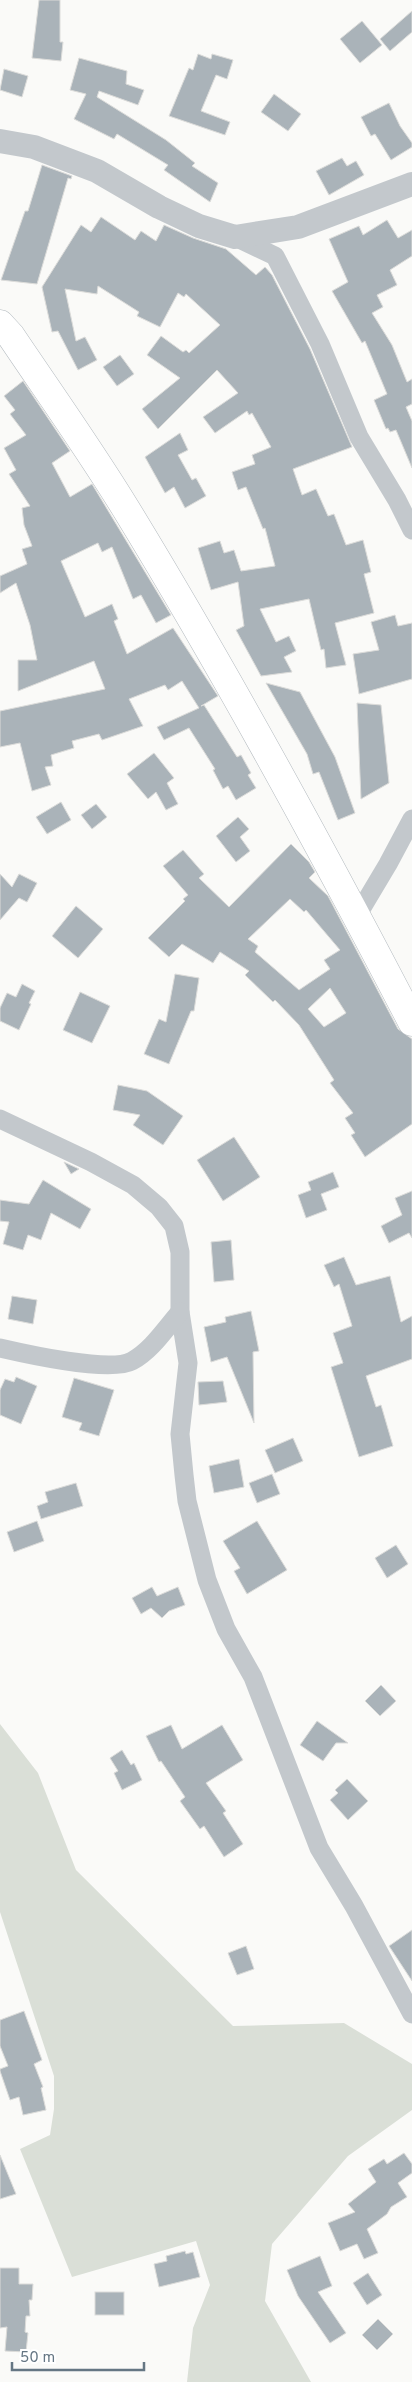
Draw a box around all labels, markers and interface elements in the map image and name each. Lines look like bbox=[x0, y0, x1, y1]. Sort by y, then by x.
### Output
scale bar bbox=[12, 2340, 145, 2372]
text: 50 m bbox=[20, 2349, 55, 2368]

